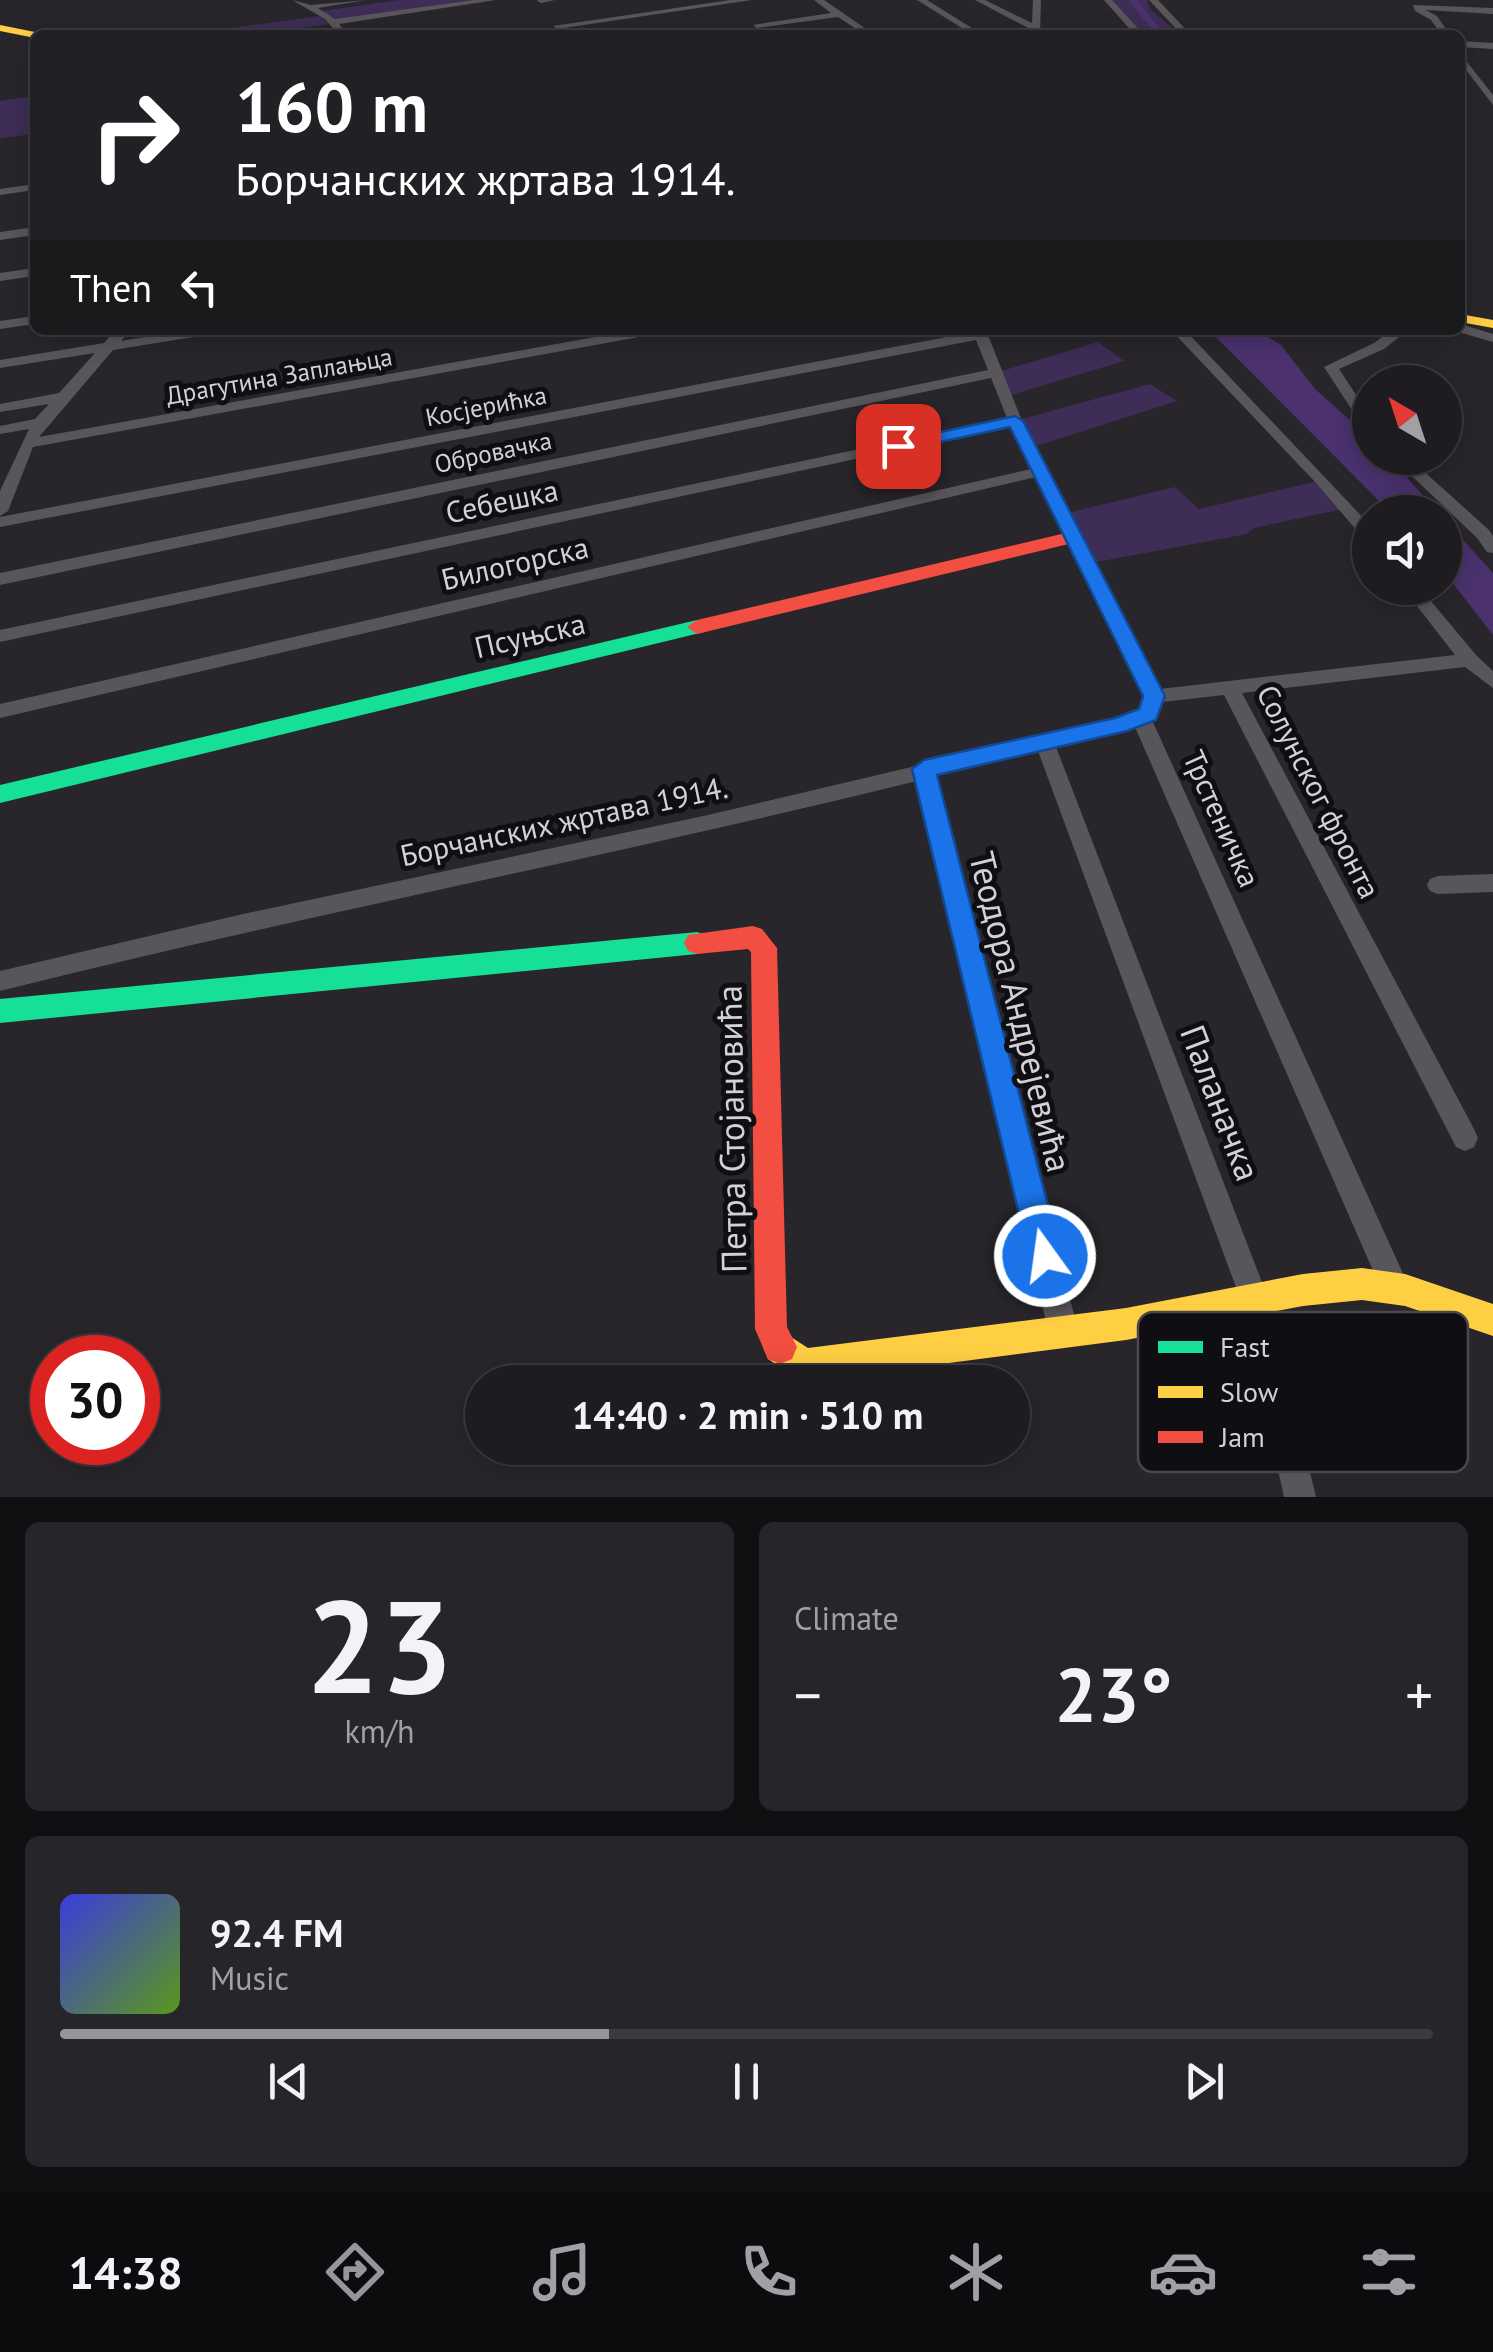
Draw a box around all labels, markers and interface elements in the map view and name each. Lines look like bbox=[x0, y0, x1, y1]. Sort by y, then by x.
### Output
text: 160 m bbox=[235, 61, 428, 151]
icon: right bbox=[70, 70, 200, 200]
text: Борчанских жртава 1914. bbox=[235, 149, 735, 207]
icon: left bbox=[172, 260, 227, 315]
text: Then bbox=[70, 263, 152, 312]
street label: Драгутина Заплањца bbox=[163, 340, 395, 412]
north arrow bbox=[1352, 365, 1462, 475]
map controls bbox=[1352, 365, 1462, 605]
street label: Косјерићка bbox=[423, 379, 549, 433]
pin bbox=[856, 404, 941, 489]
icon: arrive bbox=[871, 419, 926, 474]
street label: Обровачка bbox=[432, 424, 554, 480]
street label: Себешка bbox=[442, 470, 561, 531]
button: sound bbox=[1352, 495, 1462, 605]
street label: Билогорска bbox=[437, 527, 592, 598]
street label: Псуњска bbox=[471, 603, 589, 666]
street label: Солунског фронта bbox=[1249, 678, 1390, 905]
street label: Трстеничка bbox=[1175, 744, 1270, 893]
street label: Борчанских жртава 1914. bbox=[397, 767, 731, 874]
street label: Теодора Андрејевића bbox=[959, 847, 1083, 1177]
street label: Петра Стојановића bbox=[705, 985, 757, 1273]
street label: Паланачка bbox=[1170, 1018, 1272, 1187]
position arrow bbox=[993, 1204, 1097, 1308]
legend bbox=[1138, 1312, 1468, 1472]
text: Fast bbox=[1220, 1328, 1270, 1365]
speed limit sign: 30 bbox=[30, 1335, 160, 1465]
text: Slow bbox=[1220, 1373, 1279, 1410]
text: 14:40 · 2 min · 510 m bbox=[572, 1390, 923, 1439]
text: Jam bbox=[1219, 1418, 1265, 1455]
text: 23 bbox=[306, 1561, 453, 1729]
text: Climate bbox=[794, 1597, 899, 1639]
text: 23° bbox=[1055, 1646, 1172, 1743]
text: − bbox=[794, 1659, 822, 1730]
text: + bbox=[1405, 1659, 1433, 1730]
text: km/h bbox=[344, 1710, 415, 1752]
text: 92.4 FM bbox=[210, 1908, 343, 1957]
text: Music bbox=[210, 1957, 289, 1999]
icon: previous bbox=[261, 2054, 316, 2109]
icon: pause bbox=[719, 2054, 774, 2109]
icon: next bbox=[1177, 2054, 1232, 2109]
icon: directions bbox=[320, 2237, 390, 2307]
icon: music bbox=[527, 2237, 597, 2307]
icon: phone bbox=[734, 2237, 804, 2307]
icon: climate bbox=[941, 2237, 1011, 2307]
icon: car bbox=[1148, 2237, 1218, 2307]
icon: filters bbox=[1354, 2237, 1424, 2307]
text: 14:38 bbox=[68, 2243, 183, 2301]

